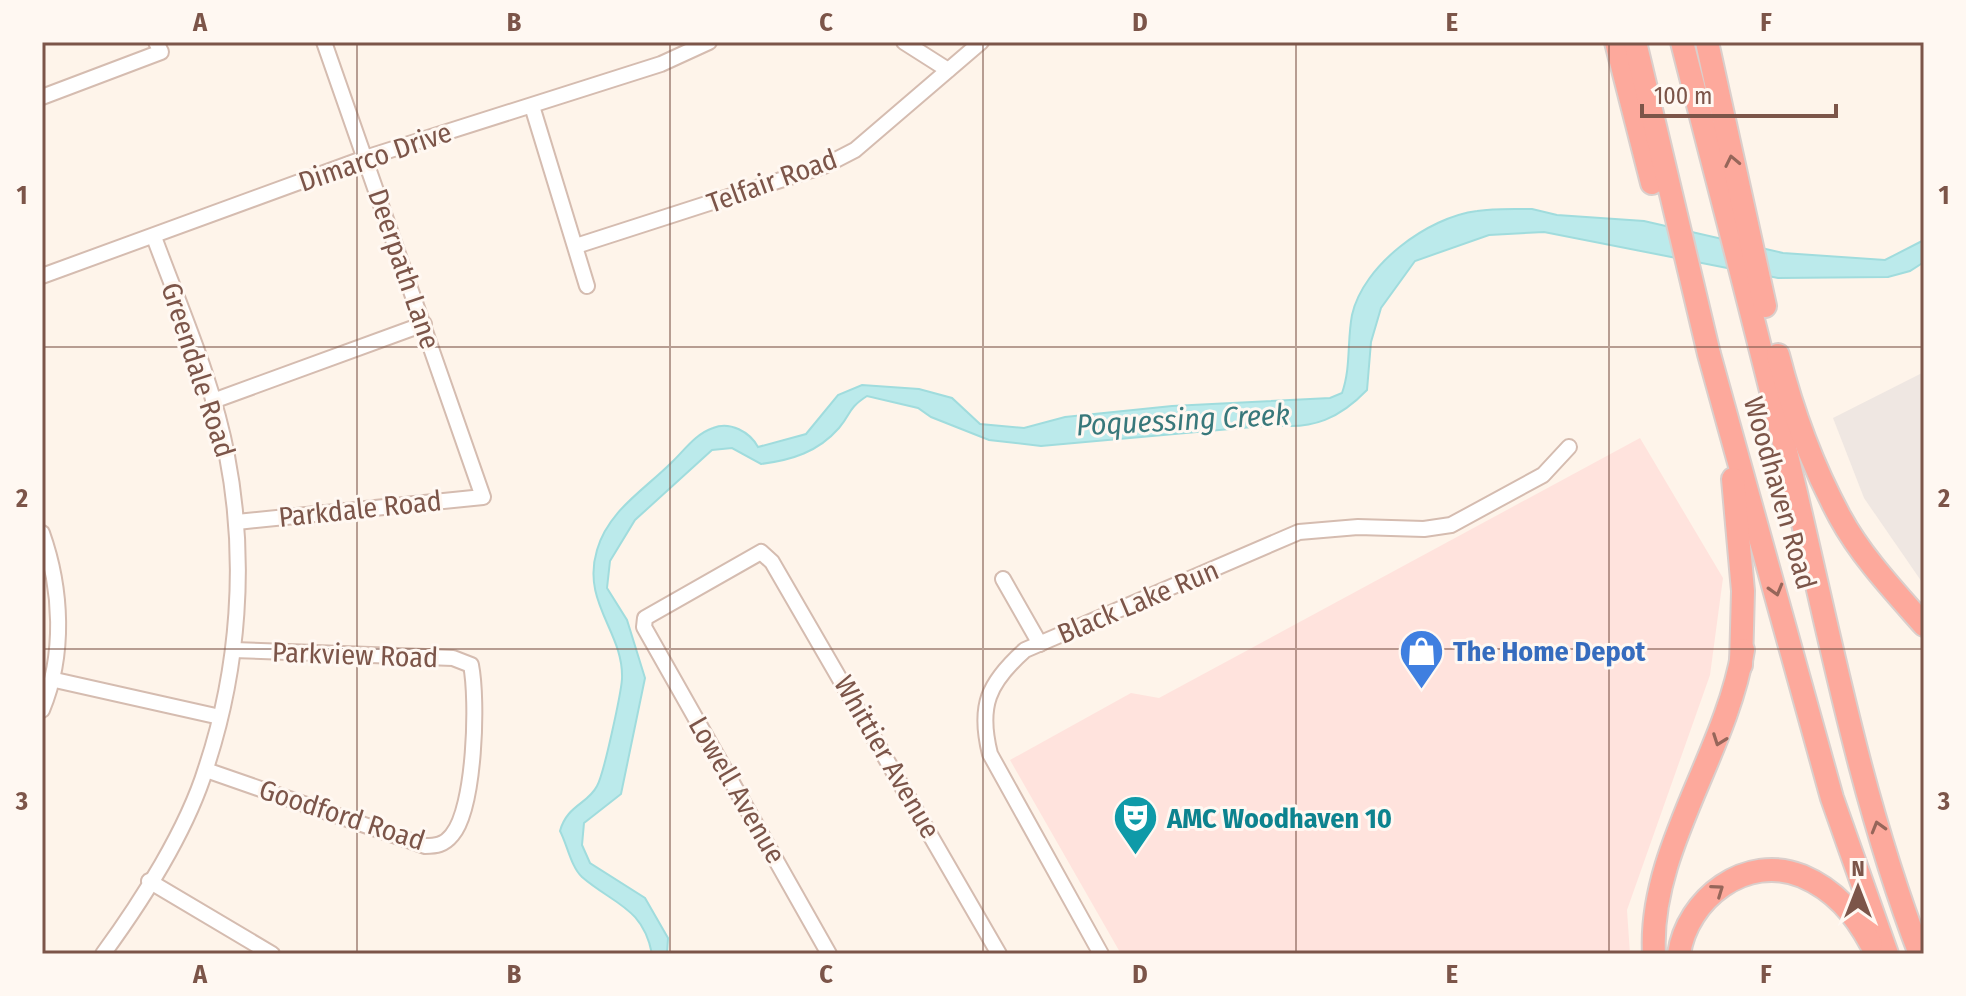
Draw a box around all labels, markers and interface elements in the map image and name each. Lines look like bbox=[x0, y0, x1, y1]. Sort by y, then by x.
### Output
text: A bbox=[192, 7, 208, 38]
text: B bbox=[507, 7, 522, 38]
text: C bbox=[819, 7, 833, 38]
text: D bbox=[1132, 7, 1148, 38]
text: E bbox=[1446, 7, 1458, 38]
text: F bbox=[1760, 7, 1772, 38]
scale bar bbox=[1642, 68, 1836, 118]
text: 100 m bbox=[1654, 82, 1712, 110]
street label: Dimarco Drive bbox=[294, 115, 456, 199]
street label: Telfair Road bbox=[703, 142, 841, 220]
one-way arrow bbox=[1724, 154, 1741, 168]
text: 1 bbox=[17, 180, 28, 211]
text: 1 bbox=[1939, 180, 1950, 211]
street label: Deerpath Lane bbox=[361, 185, 447, 353]
street label: Greendale Road bbox=[154, 279, 242, 461]
street label: Woodhaven Road bbox=[1737, 393, 1823, 593]
water label: Poquessing Creek bbox=[1075, 396, 1291, 444]
text: 2 bbox=[15, 483, 28, 514]
text: 2 bbox=[1937, 483, 1950, 514]
street label: Parkdale Road bbox=[277, 484, 443, 534]
street label: Black Lake Run bbox=[1053, 553, 1223, 651]
one-way arrow bbox=[1767, 583, 1783, 597]
shop icon: The Home Depot bbox=[1398, 627, 1446, 690]
place label: The Home Depot bbox=[1453, 635, 1647, 668]
street label: Parkview Road bbox=[271, 636, 439, 674]
street label: Whittier Avenue bbox=[827, 670, 947, 844]
street label: Lowell Avenue bbox=[682, 711, 792, 869]
one-way arrow bbox=[1712, 732, 1728, 746]
street label: Goodford Road bbox=[255, 773, 429, 857]
text: 3 bbox=[15, 786, 28, 817]
text: 3 bbox=[1937, 786, 1950, 817]
theatre icon: AMC Woodhaven 10 bbox=[1112, 794, 1160, 857]
place label: AMC Woodhaven 10 bbox=[1166, 802, 1392, 835]
one-way arrow bbox=[1871, 820, 1888, 834]
north arrow bbox=[1818, 848, 1898, 928]
text: N bbox=[1851, 855, 1865, 882]
one-way arrow bbox=[1709, 885, 1723, 900]
text: A bbox=[192, 959, 208, 990]
text: B bbox=[507, 959, 522, 990]
text: C bbox=[819, 959, 833, 990]
text: D bbox=[1132, 959, 1148, 990]
text: E bbox=[1446, 959, 1458, 990]
text: F bbox=[1760, 959, 1772, 990]

